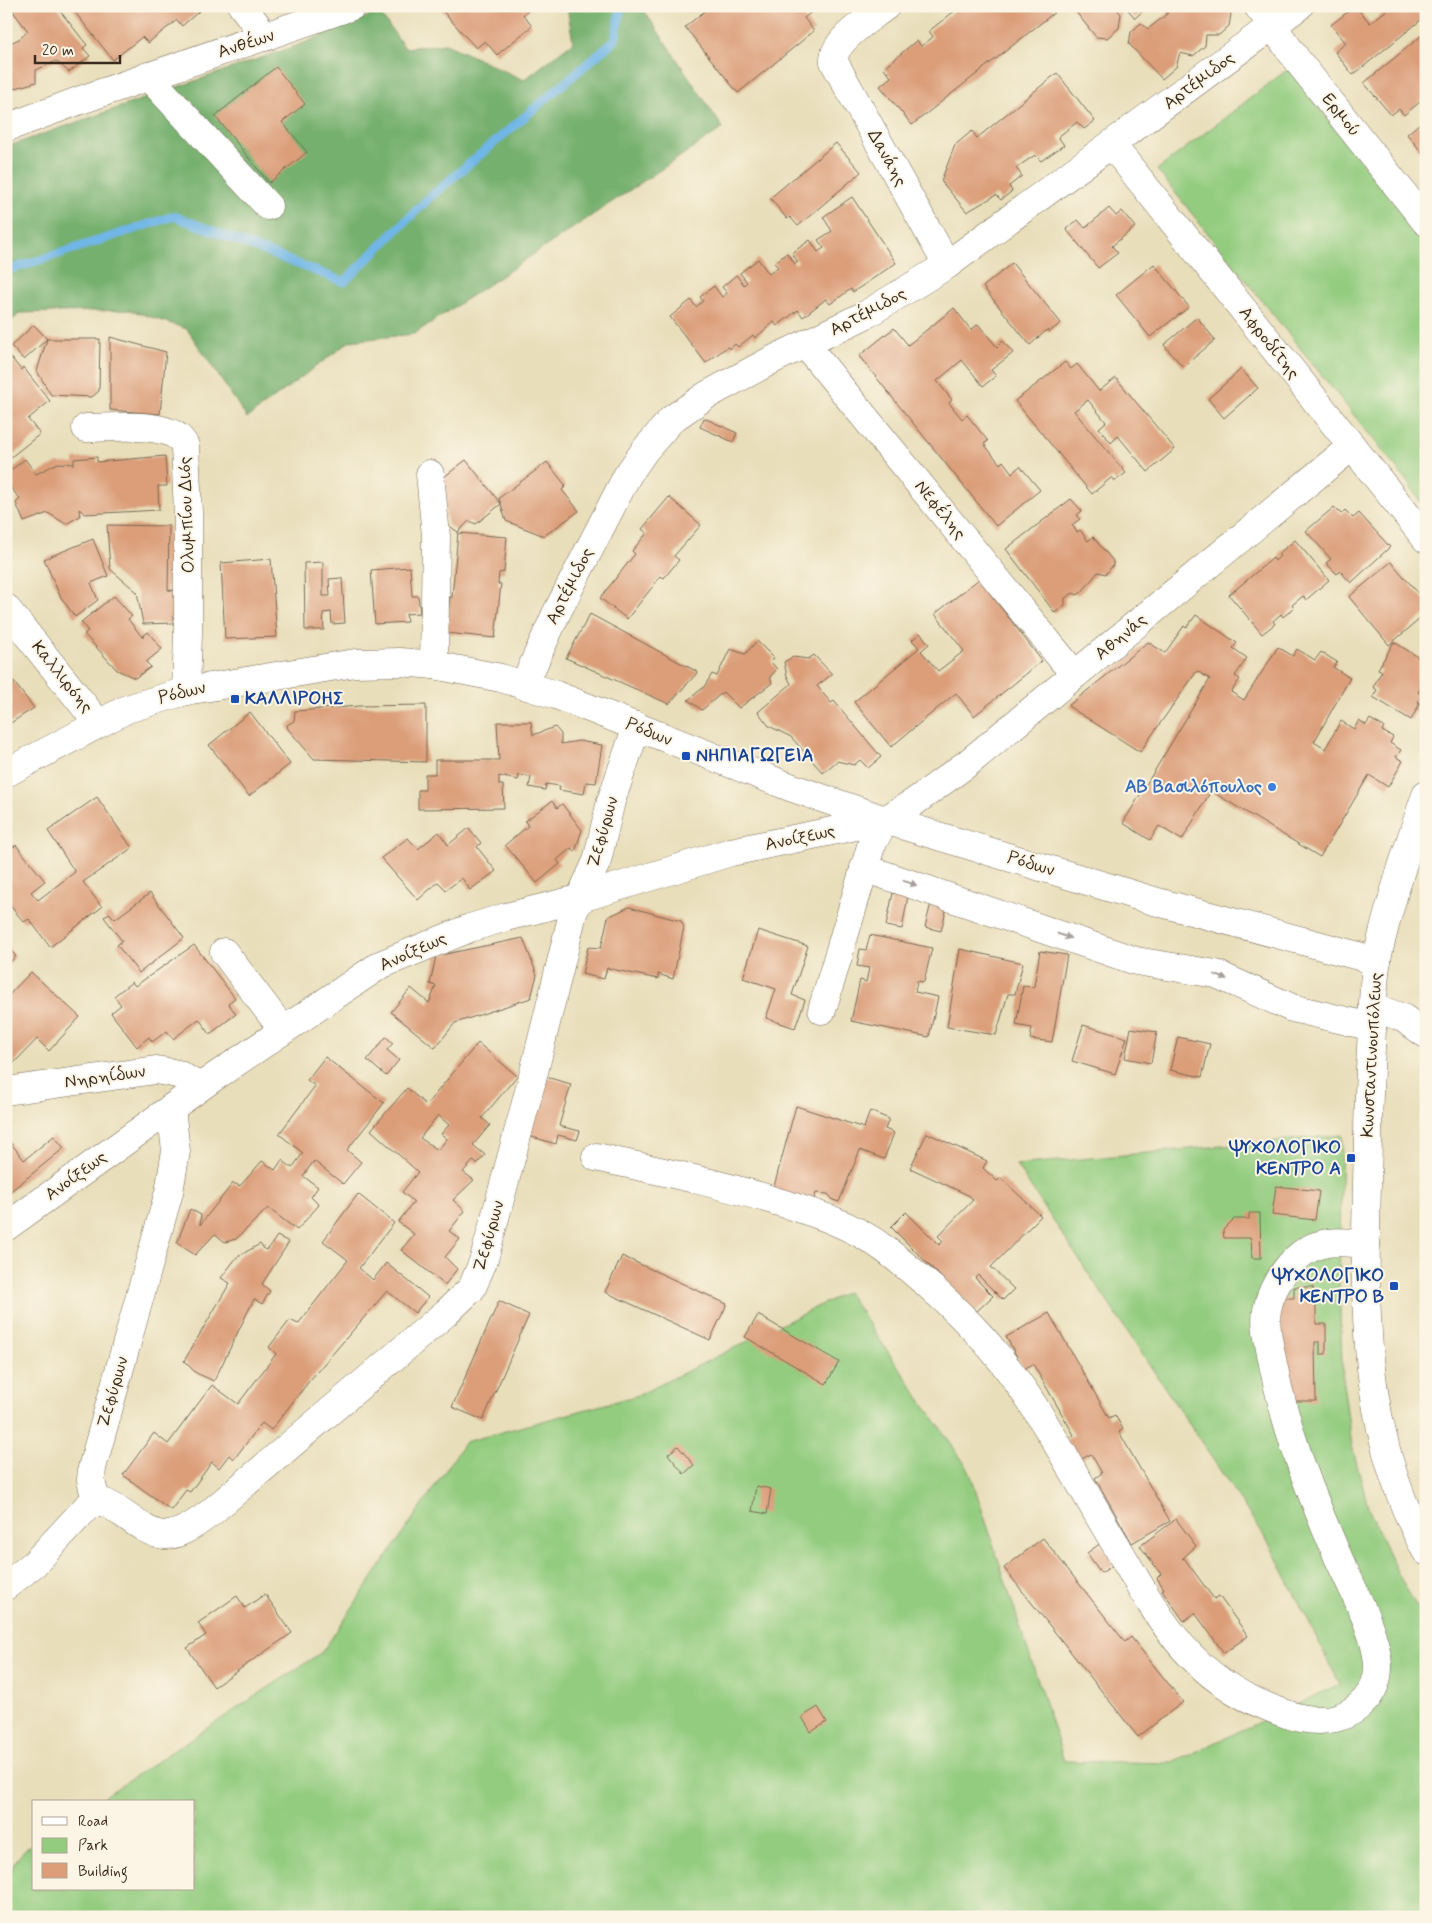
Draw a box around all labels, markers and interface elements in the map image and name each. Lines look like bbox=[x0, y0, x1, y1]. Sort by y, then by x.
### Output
street label: Ανθέων bbox=[214, 23, 278, 64]
scale bar bbox=[35, 32, 120, 64]
text: 20 m bbox=[42, 41, 74, 61]
street label: Αρτέμιδος bbox=[1158, 45, 1240, 116]
street label: Ερμού bbox=[1316, 88, 1366, 142]
street label: Δανάης bbox=[861, 125, 913, 191]
street label: Αρτέμιδος bbox=[825, 281, 911, 342]
street label: Αφροδίτης bbox=[1233, 302, 1305, 385]
street label: Ολυμπίου Διός bbox=[173, 456, 201, 574]
street label: Νεφέλης bbox=[909, 475, 972, 545]
street label: Αρτέμιδος bbox=[539, 543, 600, 629]
street label: Αθηνάς bbox=[1090, 608, 1152, 666]
street label: Καλλιρόης bbox=[25, 636, 99, 718]
street label: Ρόδων bbox=[156, 676, 208, 710]
place label: ΚΑΛΛΙΡΟΗΣ bbox=[245, 687, 344, 711]
marker: ΚΑΛΛΙΡΟΗΣ bbox=[229, 693, 241, 705]
street label: Ρόδων bbox=[622, 712, 676, 752]
place label: ΝΗΠΙΑΓΩΓΕΙΑ bbox=[696, 744, 813, 768]
marker: ΝΗΠΙΑΓΩΓΕΙΑ bbox=[680, 750, 692, 762]
place label: ΑΒ Βασιλόπουλος bbox=[1125, 775, 1262, 799]
marker: ΑΒ Βασιλόπουλος bbox=[1266, 781, 1278, 793]
street label: Ζεφύρων bbox=[581, 794, 625, 870]
street label: Ανοίξεως bbox=[763, 819, 837, 857]
street label: Ρόδων bbox=[1005, 845, 1058, 883]
one-way arrow bbox=[903, 879, 918, 887]
street label: Ανοίξεως bbox=[376, 927, 450, 977]
one-way arrow bbox=[1057, 932, 1072, 940]
street label: Κωνσταντινουπόλεως bbox=[1356, 972, 1388, 1138]
one-way arrow bbox=[1213, 974, 1228, 981]
street label: Νηρηίδων bbox=[63, 1059, 147, 1095]
place label: ΨΥΧΟΛΟΓΙΚΟ ΚΕΝΤΡΟ A bbox=[1228, 1136, 1341, 1181]
street label: Ανοίξεως bbox=[40, 1145, 112, 1207]
marker: ΨΥΧΟΛΟΓΙΚΟ ΚΕΝΤΡΟ A bbox=[1345, 1152, 1357, 1164]
street label: Ζεφύρων bbox=[467, 1198, 511, 1274]
place label: ΨΥΧΟΛΟΓΙΚΟ ΚΕΝΤΡΟ B bbox=[1271, 1264, 1385, 1309]
marker: ΨΥΧΟΛΟΓΙΚΟ ΚΕΝΤΡΟ B bbox=[1388, 1280, 1400, 1292]
street label: Ζεφύρων bbox=[91, 1354, 135, 1430]
legend bbox=[32, 1800, 195, 1890]
text: Road bbox=[78, 1812, 108, 1832]
text: Park bbox=[78, 1836, 108, 1856]
text: Building bbox=[78, 1862, 128, 1883]

